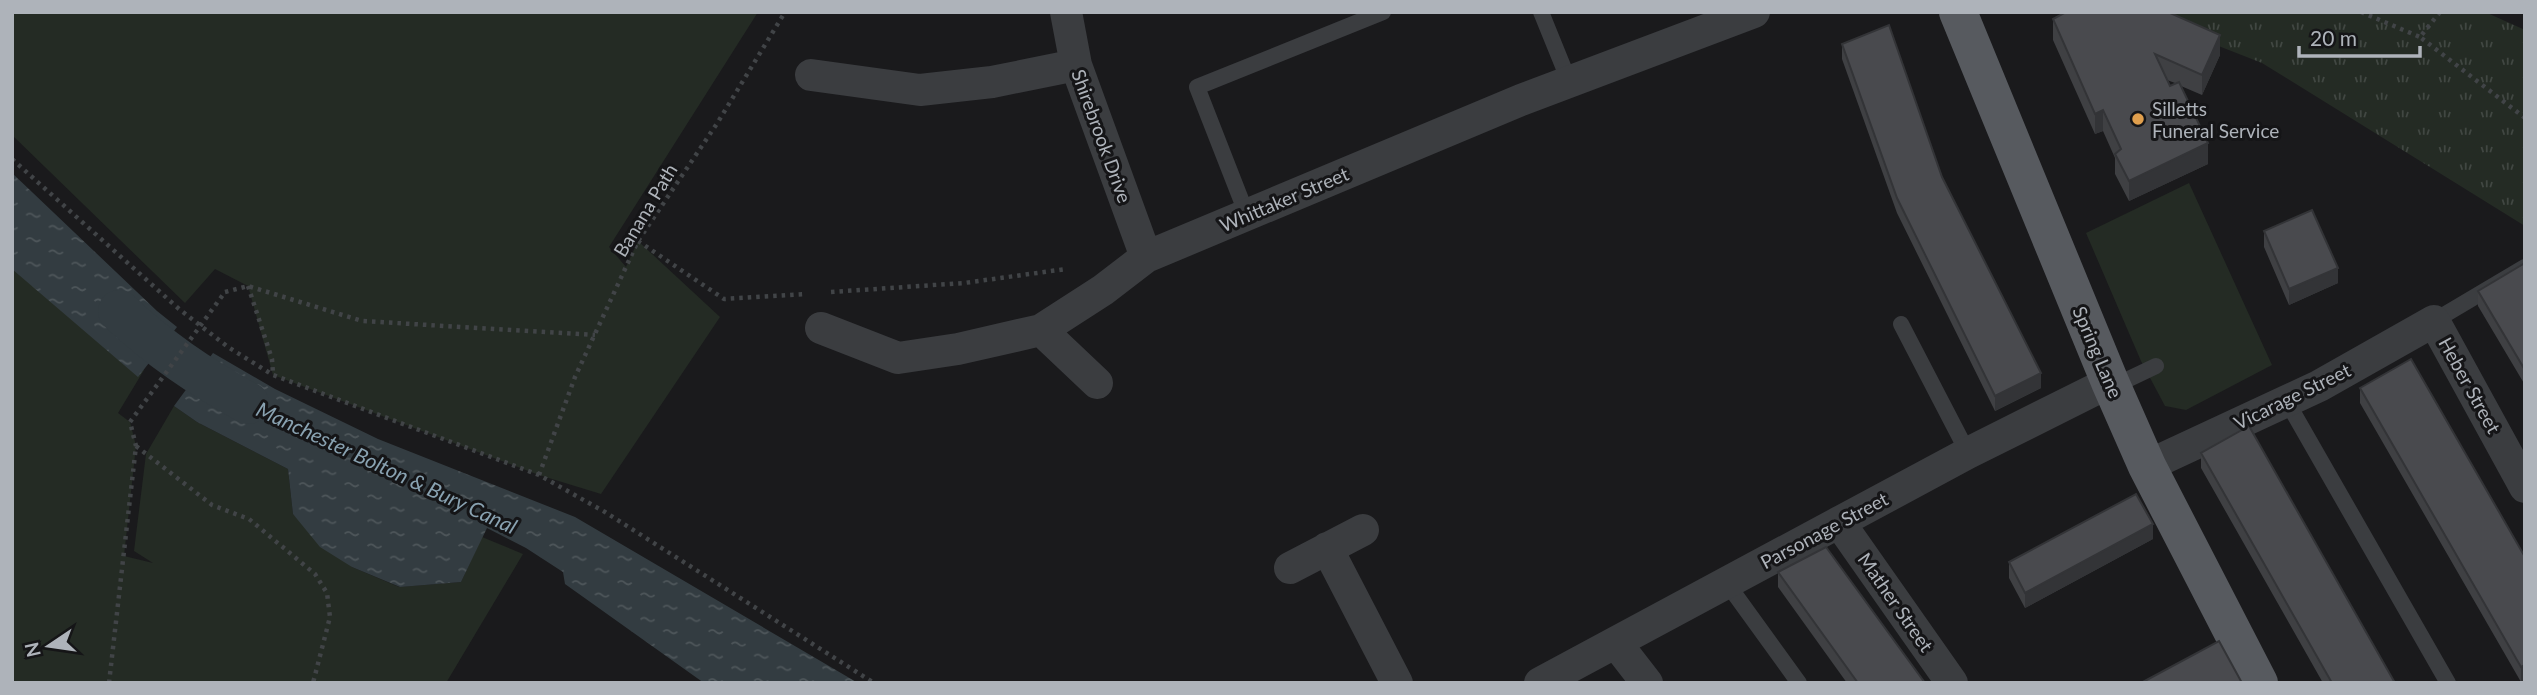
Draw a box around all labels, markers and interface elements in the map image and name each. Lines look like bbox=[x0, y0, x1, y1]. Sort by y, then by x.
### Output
scale bar bbox=[2299, 14, 2420, 58]
text: 20 m bbox=[2310, 25, 2357, 50]
street label: Shirebrook Drive bbox=[1067, 66, 1137, 206]
place label: Silletts Funeral Service bbox=[2152, 97, 2279, 142]
marker: Silletts Funeral Service bbox=[2130, 111, 2146, 127]
street label: Banana Path bbox=[608, 159, 682, 261]
street label: Whittaker Street bbox=[1216, 161, 1352, 236]
street label: Spring Lane bbox=[2068, 303, 2128, 401]
street label: Heber Street bbox=[2434, 333, 2506, 437]
street label: Vicarage Street bbox=[2230, 358, 2354, 434]
water label: Manchester Bolton & Bury Canal bbox=[253, 396, 521, 539]
street label: Parsonage Street bbox=[1756, 487, 1892, 573]
street label: Mather Street bbox=[1853, 548, 1939, 656]
north arrow bbox=[14, 611, 84, 681]
text: N bbox=[19, 640, 45, 660]

